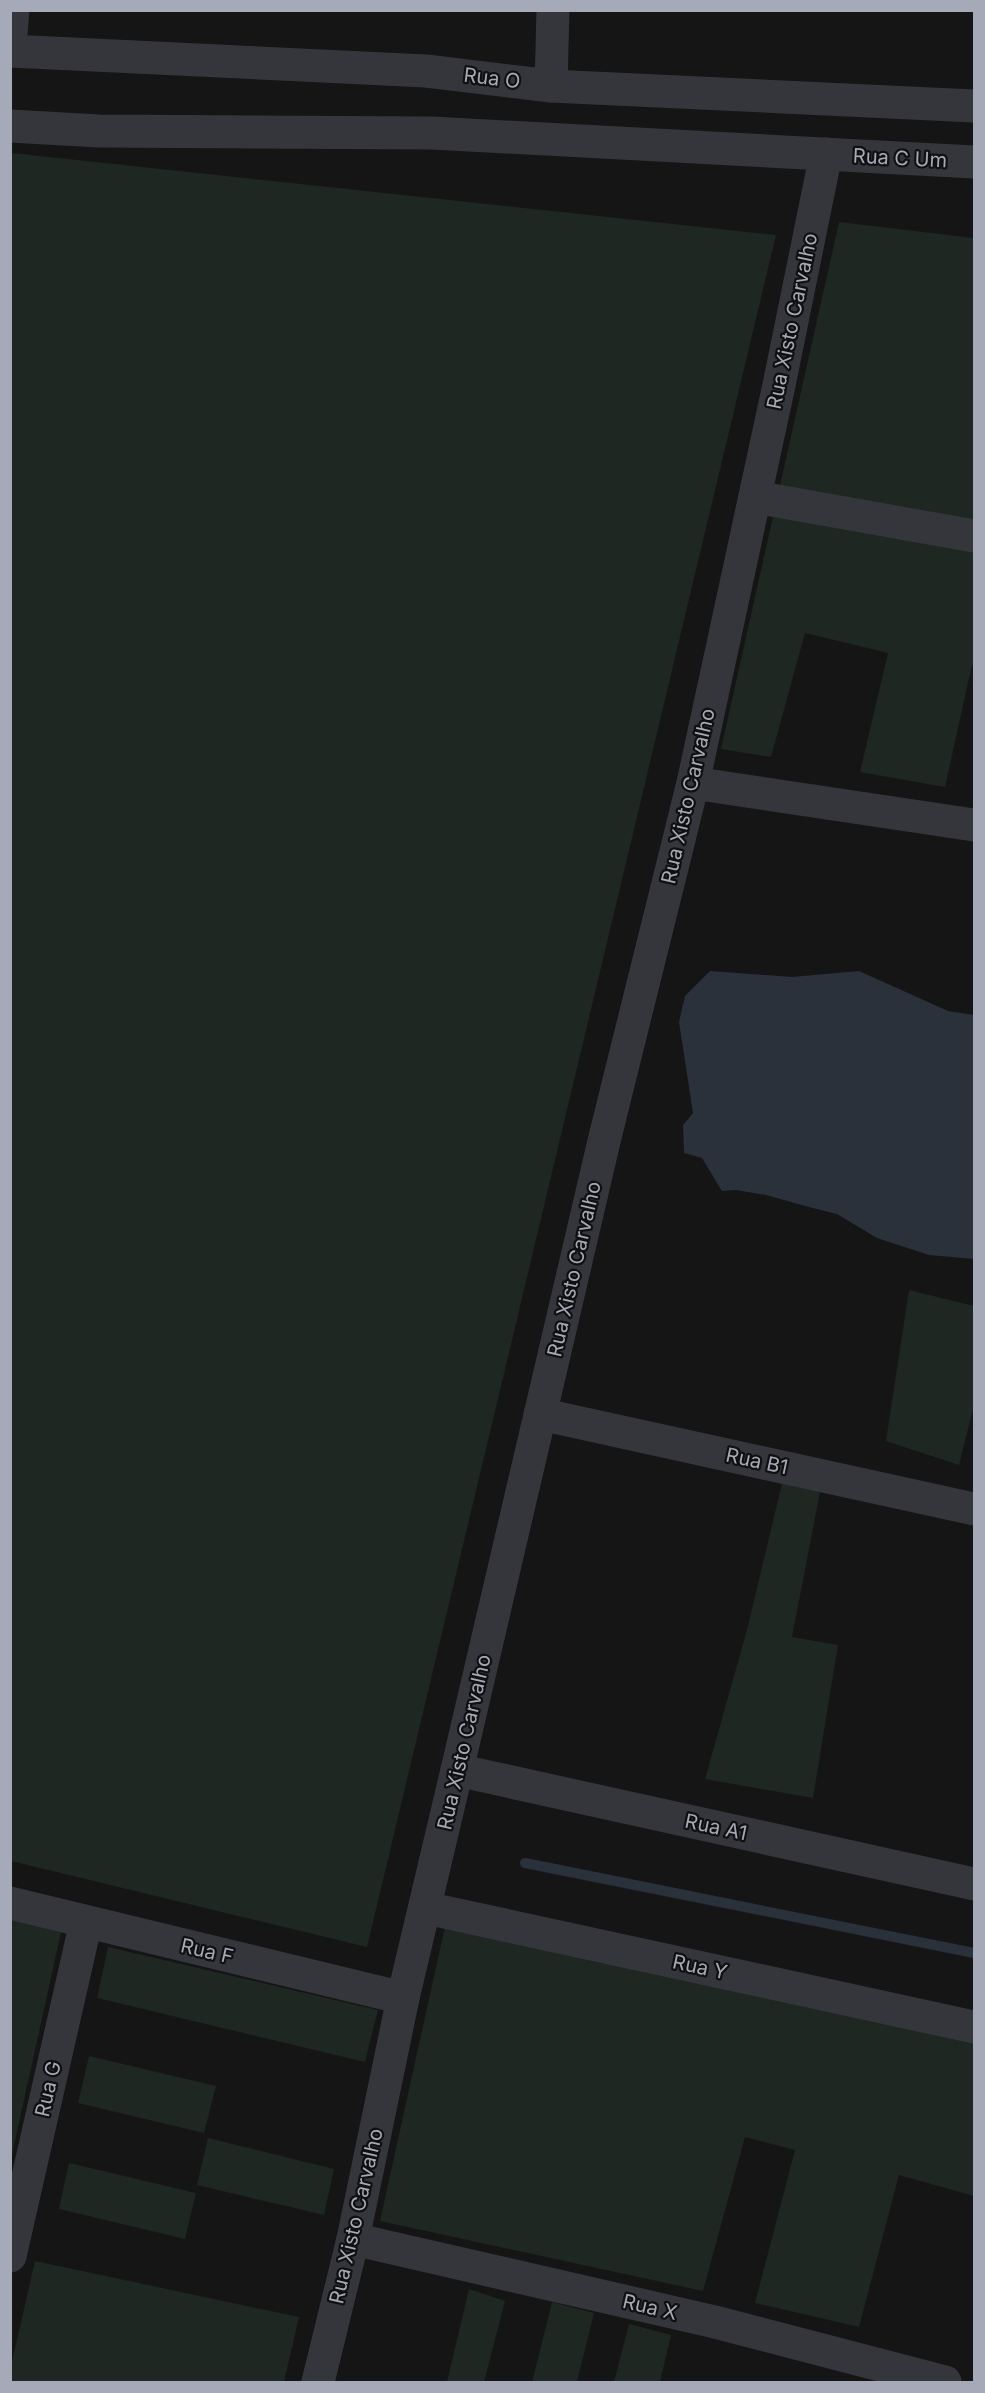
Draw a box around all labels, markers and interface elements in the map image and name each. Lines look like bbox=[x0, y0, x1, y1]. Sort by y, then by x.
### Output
street label: Rua O bbox=[462, 63, 522, 93]
street label: Rua C Um bbox=[852, 144, 948, 172]
street label: Rua Xisto Carvalho bbox=[762, 231, 822, 411]
street label: Rua Xisto Carvalho bbox=[656, 706, 720, 886]
street label: Rua Xisto Carvalho bbox=[542, 1179, 606, 1359]
street label: Rua B1 bbox=[724, 1443, 790, 1479]
street label: Rua Xisto Carvalho bbox=[432, 1652, 496, 1832]
street label: Rua A1 bbox=[683, 1809, 749, 1845]
street label: Rua F bbox=[178, 1933, 236, 1969]
street label: Rua Y bbox=[671, 1950, 730, 1985]
street label: Rua G bbox=[30, 2059, 66, 2119]
street label: Rua Xisto Carvalho bbox=[324, 2126, 388, 2306]
street label: Rua X bbox=[620, 2289, 680, 2325]

